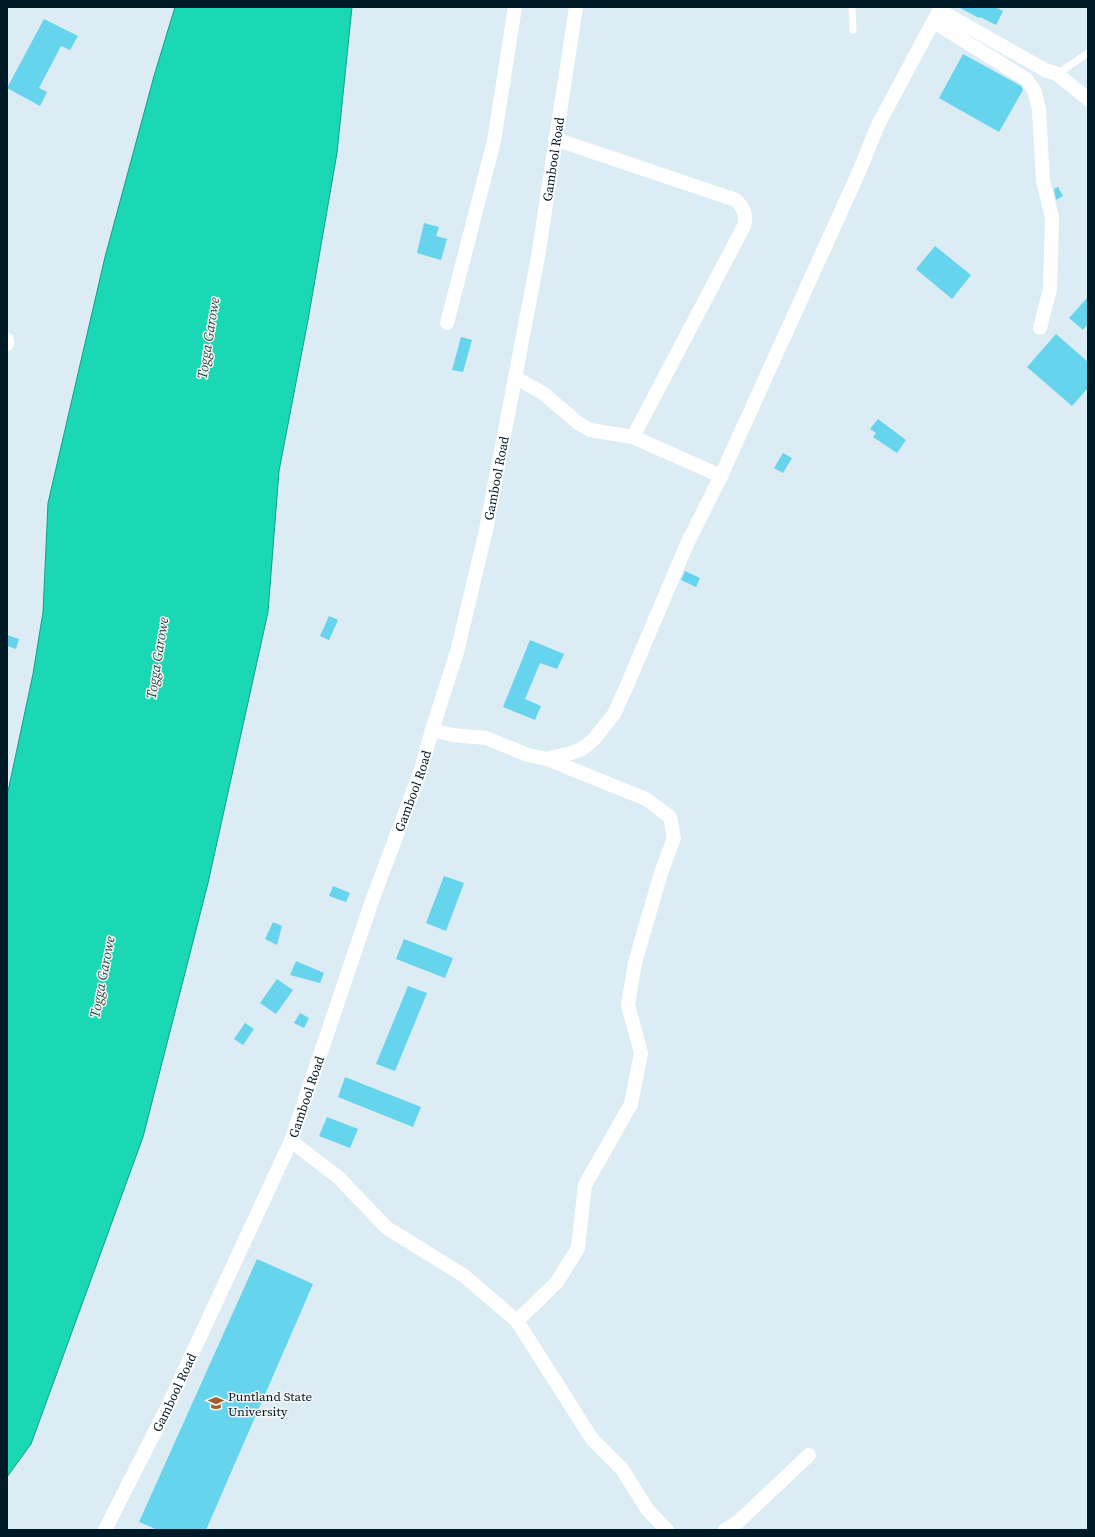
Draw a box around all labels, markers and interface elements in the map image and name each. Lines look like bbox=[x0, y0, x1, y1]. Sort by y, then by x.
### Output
street label: Gambool Road bbox=[538, 115, 568, 203]
water label: Togga Garowe bbox=[192, 295, 224, 380]
street label: Gambool Road bbox=[480, 434, 512, 522]
water label: Togga Garowe bbox=[141, 615, 173, 700]
street label: Gambool Road bbox=[390, 748, 435, 834]
water label: Togga Garowe bbox=[84, 934, 120, 1019]
street label: Gambool Road bbox=[284, 1053, 328, 1140]
street label: Gambool Road bbox=[148, 1350, 200, 1435]
place label: Puntland State University bbox=[228, 1388, 312, 1420]
school or university icon: Puntland State University bbox=[207, 1394, 225, 1412]

